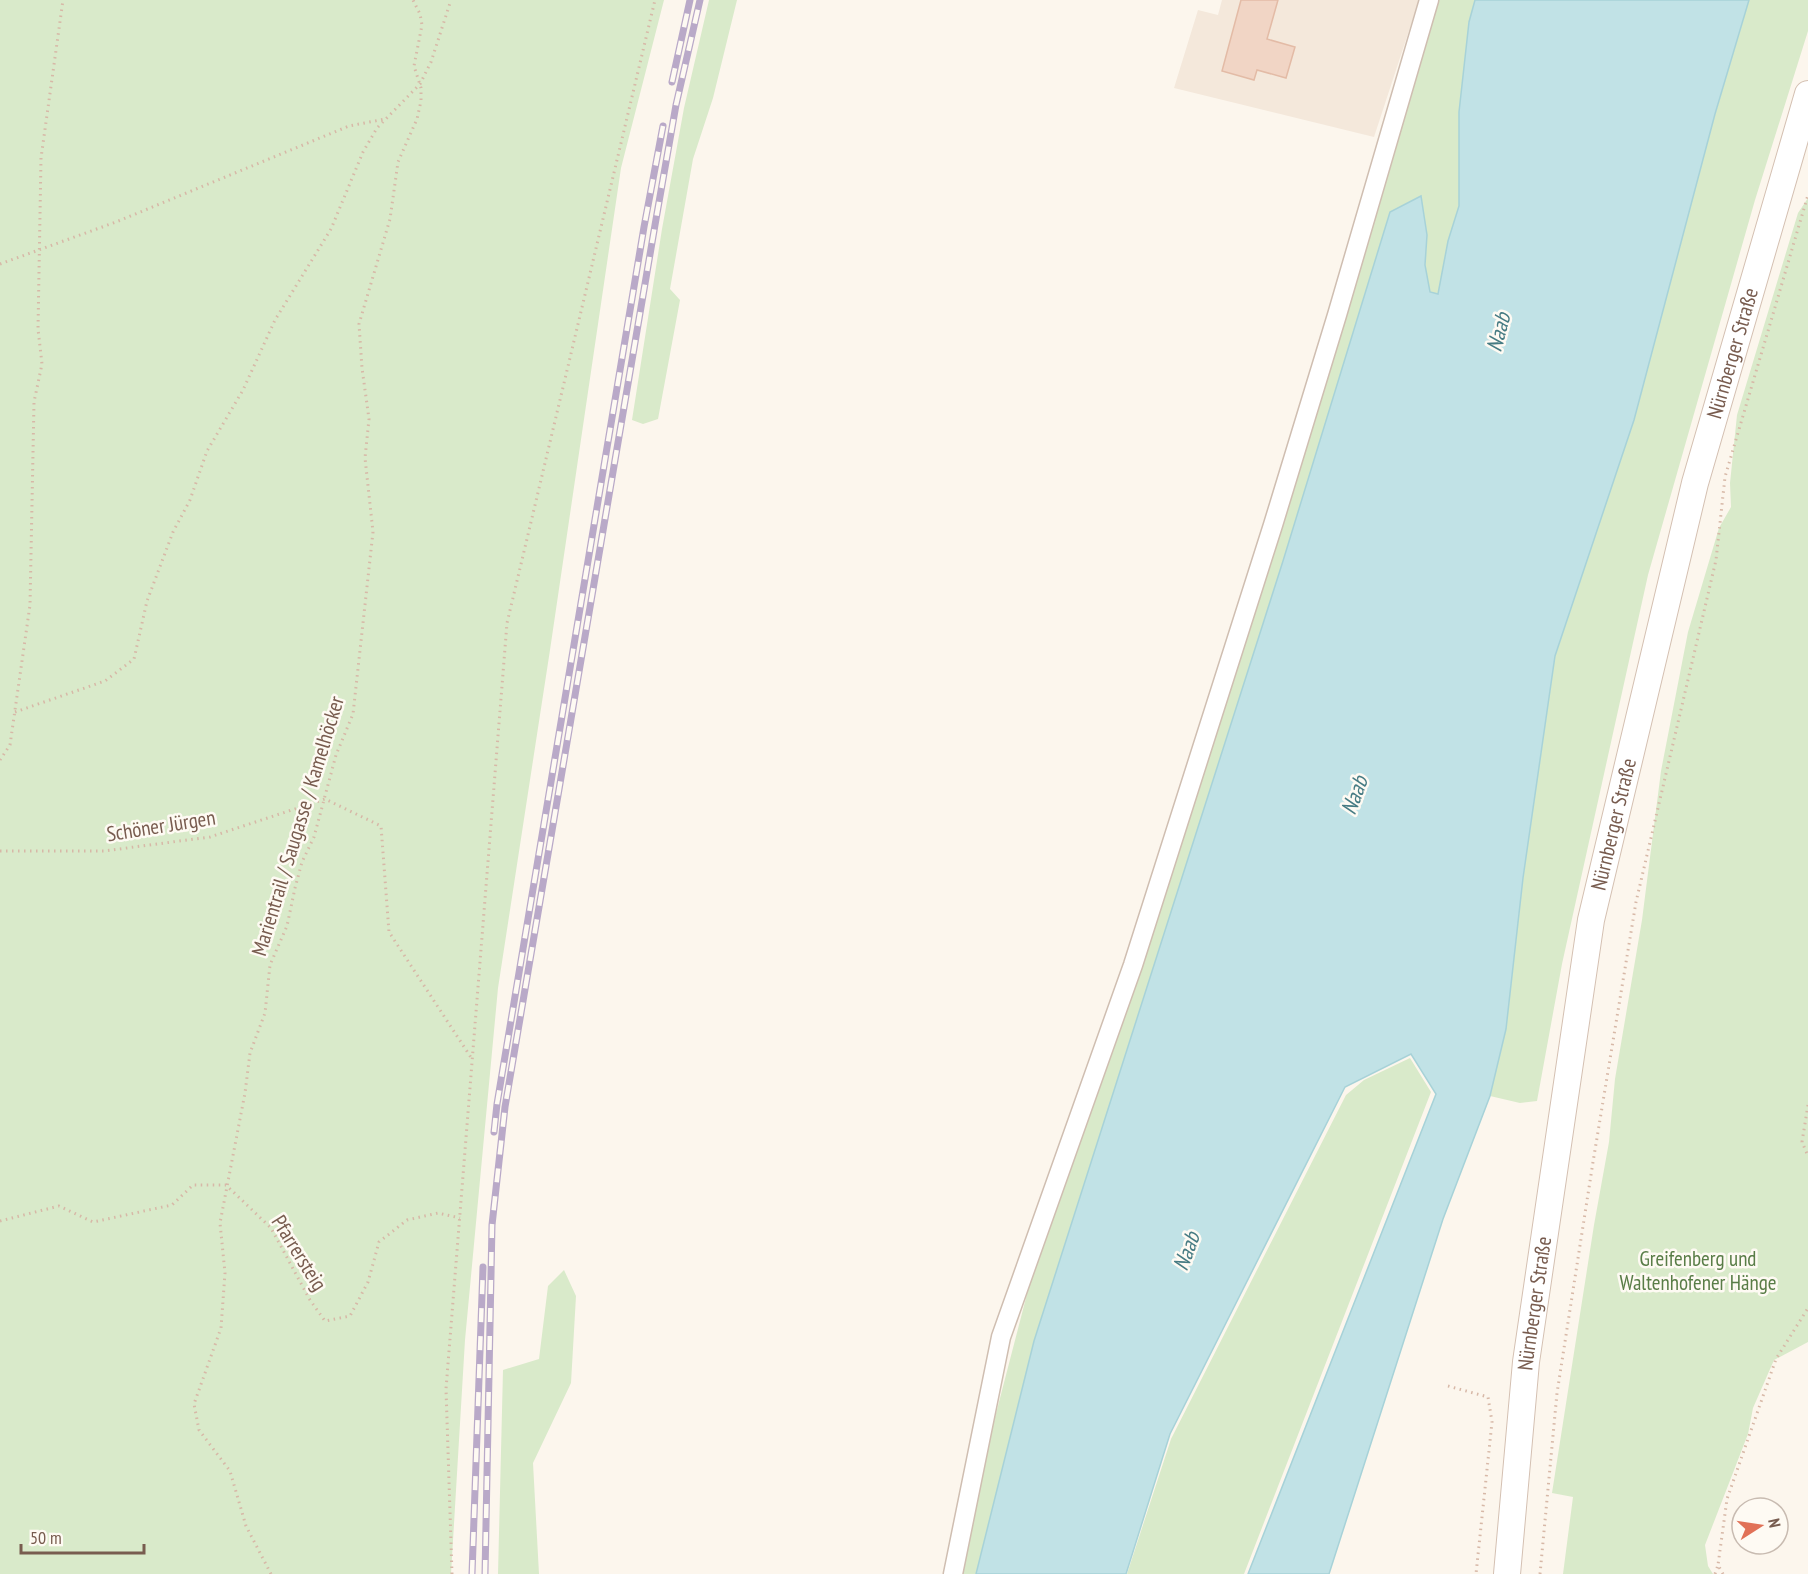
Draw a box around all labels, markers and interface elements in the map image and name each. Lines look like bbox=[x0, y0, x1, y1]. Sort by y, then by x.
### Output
street label: Nürnberger Straße bbox=[1700, 285, 1764, 422]
water label: Naab bbox=[1479, 308, 1517, 354]
street label: Marientrail / Saugasse / Kamelhöcker bbox=[245, 693, 350, 959]
street label: Nürnberger Straße bbox=[1585, 755, 1642, 893]
water label: Naab bbox=[1334, 771, 1374, 818]
street label: Schöner Jürgen bbox=[105, 804, 217, 847]
street label: Pfarrersteig bbox=[266, 1210, 333, 1296]
water label: Naab bbox=[1166, 1227, 1206, 1274]
street label: Nürnberger Straße bbox=[1511, 1235, 1557, 1371]
park label: Greifenberg und Waltenhofener Hänge bbox=[1620, 1245, 1776, 1296]
north arrow bbox=[1730, 1496, 1790, 1556]
scale bar bbox=[21, 1517, 144, 1555]
text: N bbox=[1764, 1517, 1785, 1529]
text: 50 m bbox=[30, 1526, 62, 1549]

